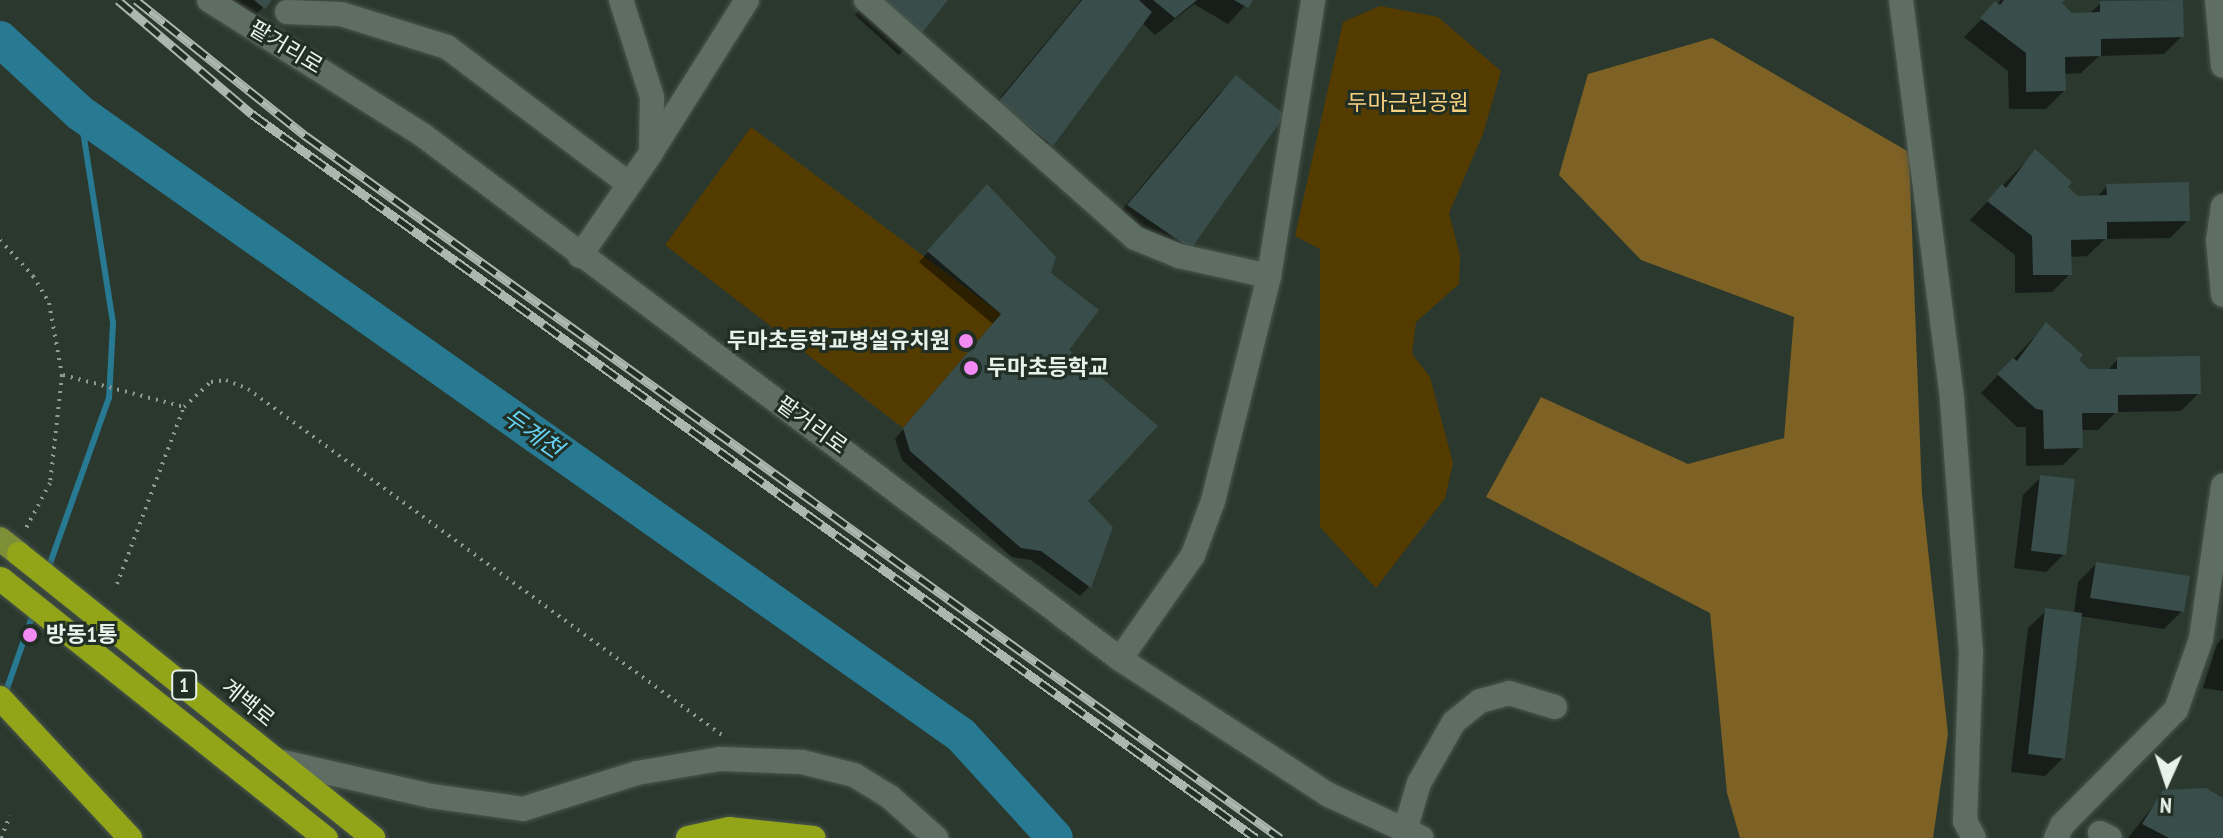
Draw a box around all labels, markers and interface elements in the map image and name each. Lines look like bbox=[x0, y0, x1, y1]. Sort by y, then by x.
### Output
street label: 팥거리로 bbox=[245, 15, 327, 79]
park label: 두마근린공원 bbox=[1347, 90, 1469, 116]
place label: 두마초등학교병설유치원 bbox=[727, 328, 950, 354]
marker: 두마초등학교병설유치원 bbox=[957, 332, 975, 350]
place label: 두마초등학교 bbox=[987, 355, 1108, 381]
marker: 두마초등학교 bbox=[962, 359, 980, 377]
street label: 팥거리로 bbox=[771, 391, 853, 459]
water label: 두계천 bbox=[498, 402, 568, 464]
place label: 방동1통 bbox=[46, 622, 117, 648]
marker: 방동1통 bbox=[21, 626, 39, 644]
road number: 1 bbox=[170, 669, 198, 701]
street label: 계백로 bbox=[216, 674, 280, 732]
north arrow bbox=[2127, 742, 2207, 822]
text: N bbox=[2159, 792, 2172, 820]

